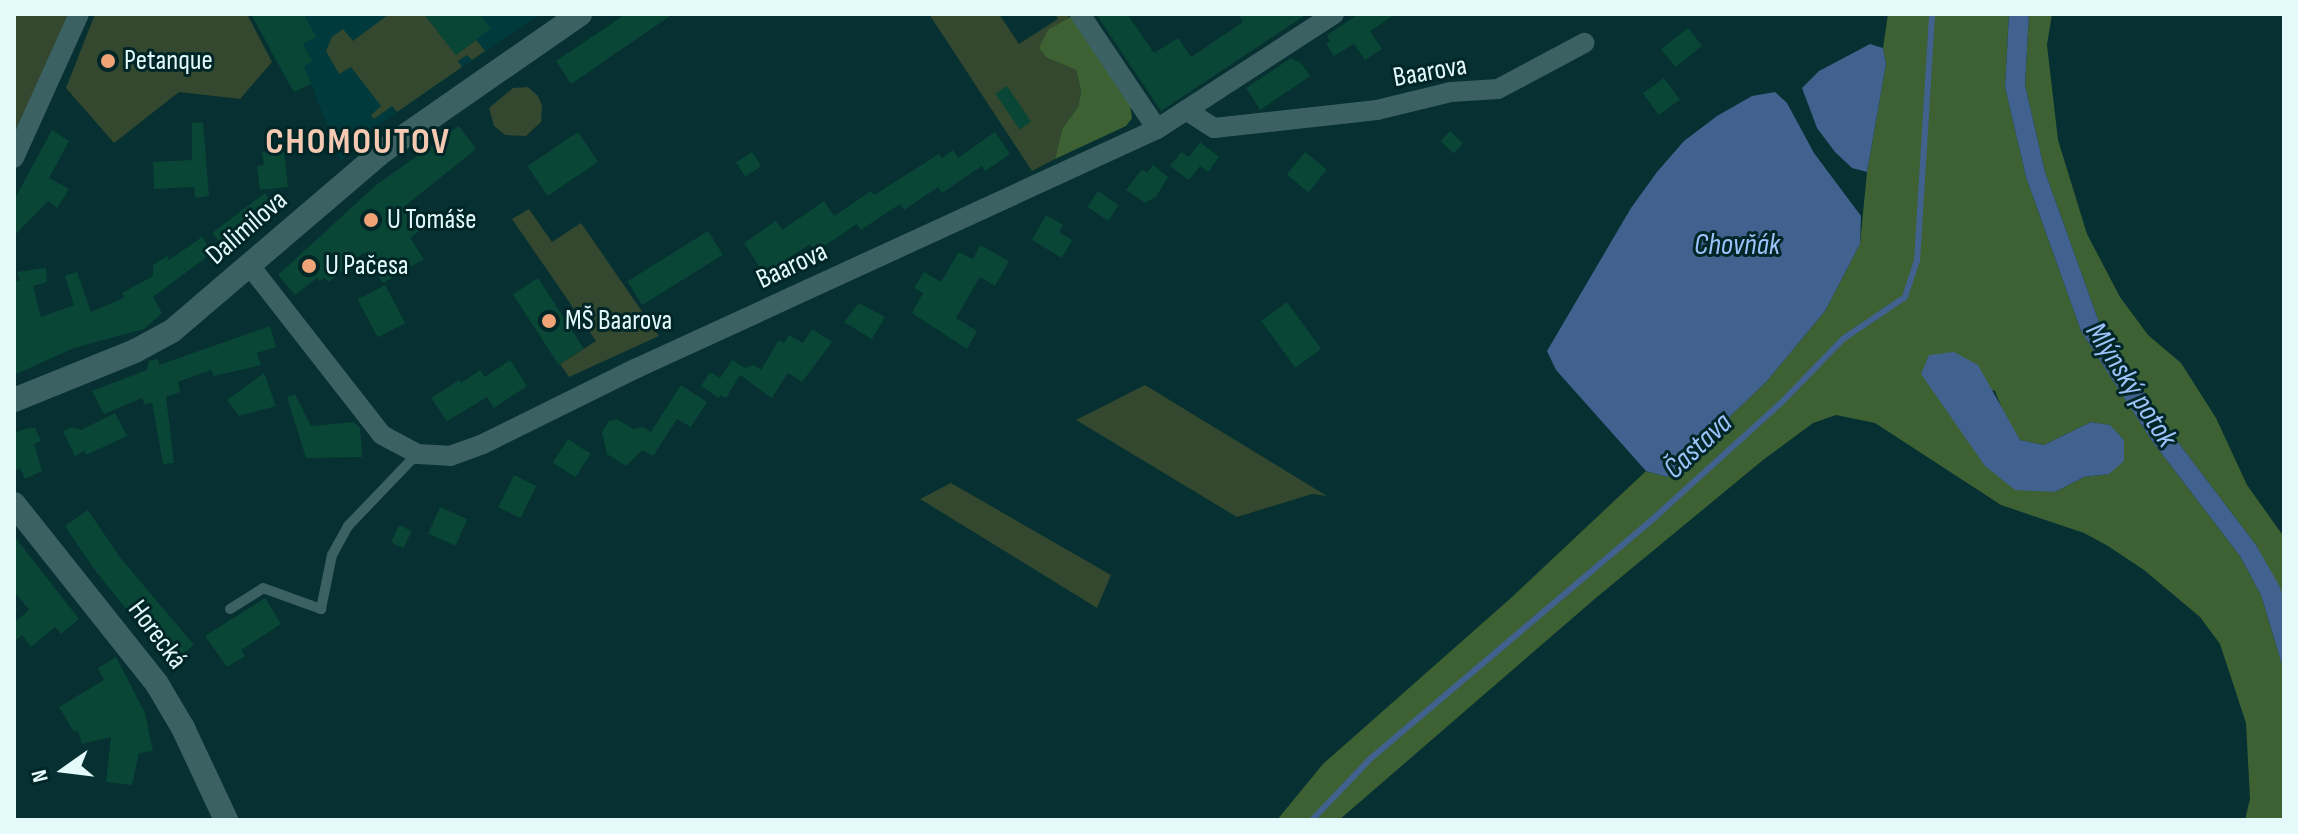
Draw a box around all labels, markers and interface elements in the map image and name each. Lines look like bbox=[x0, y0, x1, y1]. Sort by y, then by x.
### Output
place label: Petanque bbox=[124, 44, 213, 78]
street label: Baarova bbox=[1391, 49, 1469, 95]
marker: Petanque bbox=[99, 52, 117, 70]
district label: CHOMOUTOV bbox=[265, 121, 451, 165]
street label: Dalimilova bbox=[200, 184, 294, 272]
place label: U Tomáše bbox=[387, 203, 477, 237]
marker: U Tomáše bbox=[362, 211, 380, 229]
water label: Chovňák bbox=[1694, 227, 1780, 263]
street label: Baarova bbox=[751, 235, 833, 297]
place label: U Pačesa bbox=[325, 249, 409, 283]
marker: U Pačesa bbox=[300, 257, 318, 275]
place label: MŠ Baarova bbox=[565, 304, 672, 338]
marker: MŠ Baarova bbox=[540, 312, 558, 330]
water label: Mlýnský potok bbox=[2077, 316, 2185, 454]
water label: Častava bbox=[1656, 405, 1740, 487]
street label: Horecká bbox=[120, 594, 194, 676]
north arrow bbox=[24, 730, 104, 810]
text: N bbox=[26, 767, 55, 785]

